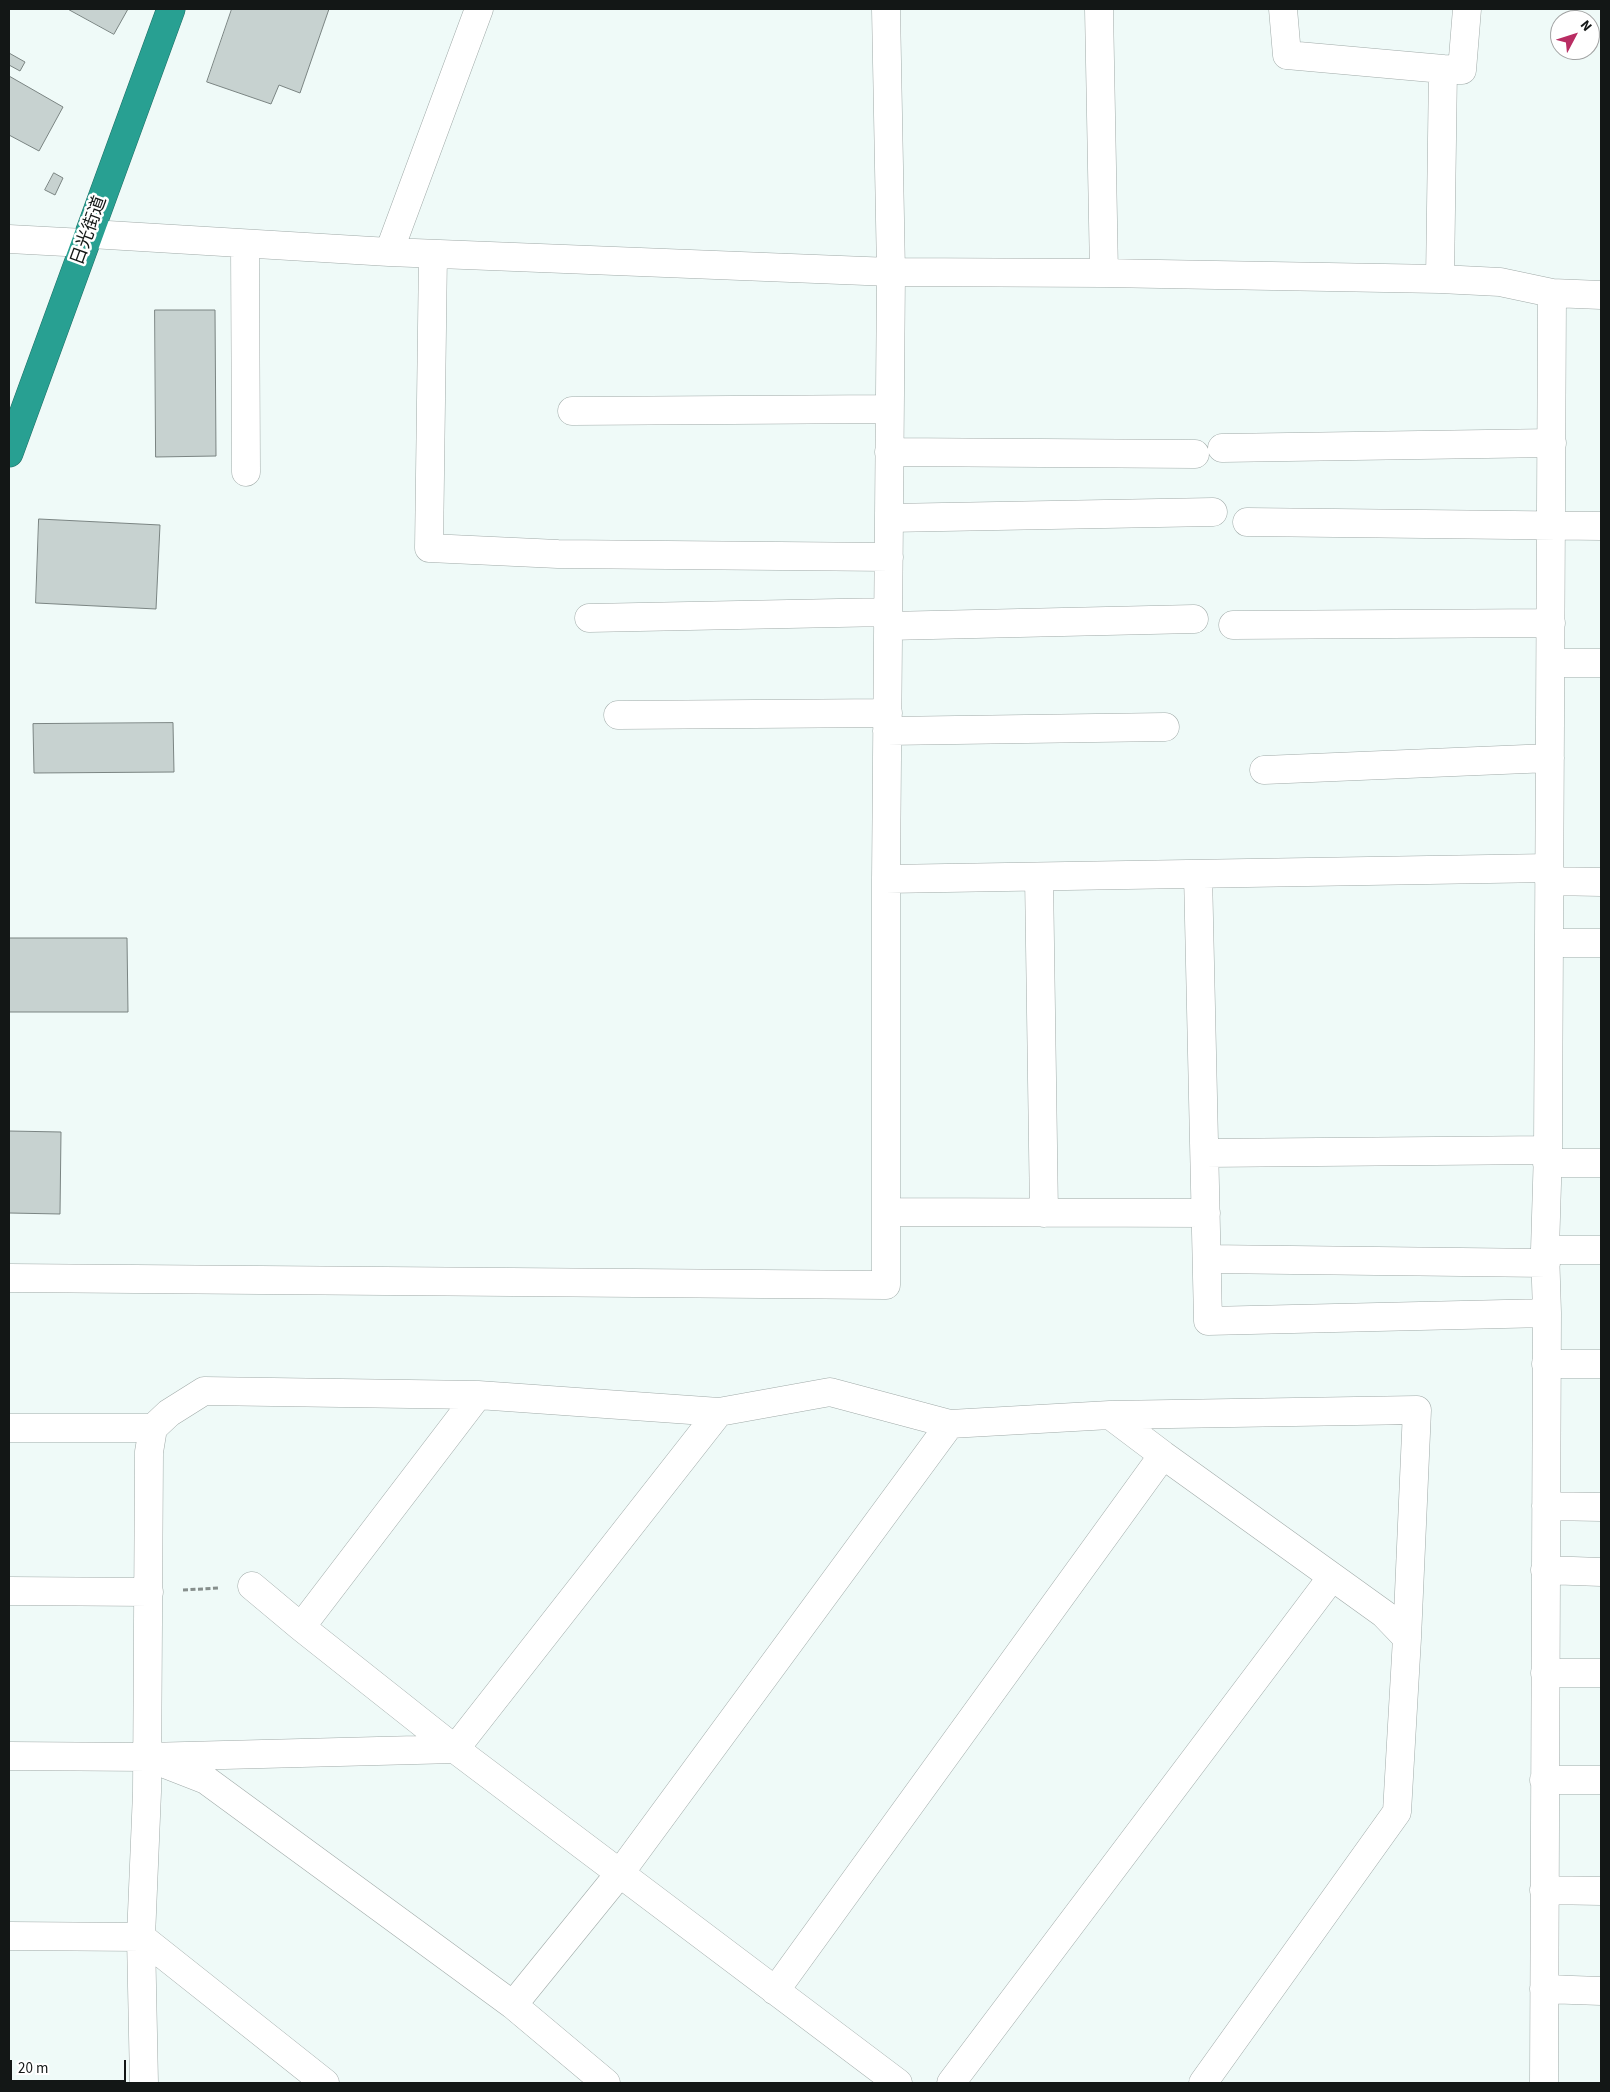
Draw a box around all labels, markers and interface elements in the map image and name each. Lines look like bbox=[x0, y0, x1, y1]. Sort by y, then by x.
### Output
north arrow bbox=[1550, 10, 1600, 60]
text: N bbox=[1575, 16, 1596, 36]
street label: 日光街道 bbox=[68, 193, 112, 269]
scale bar bbox=[12, 2050, 129, 2082]
text: 20 m bbox=[18, 2058, 48, 2079]

